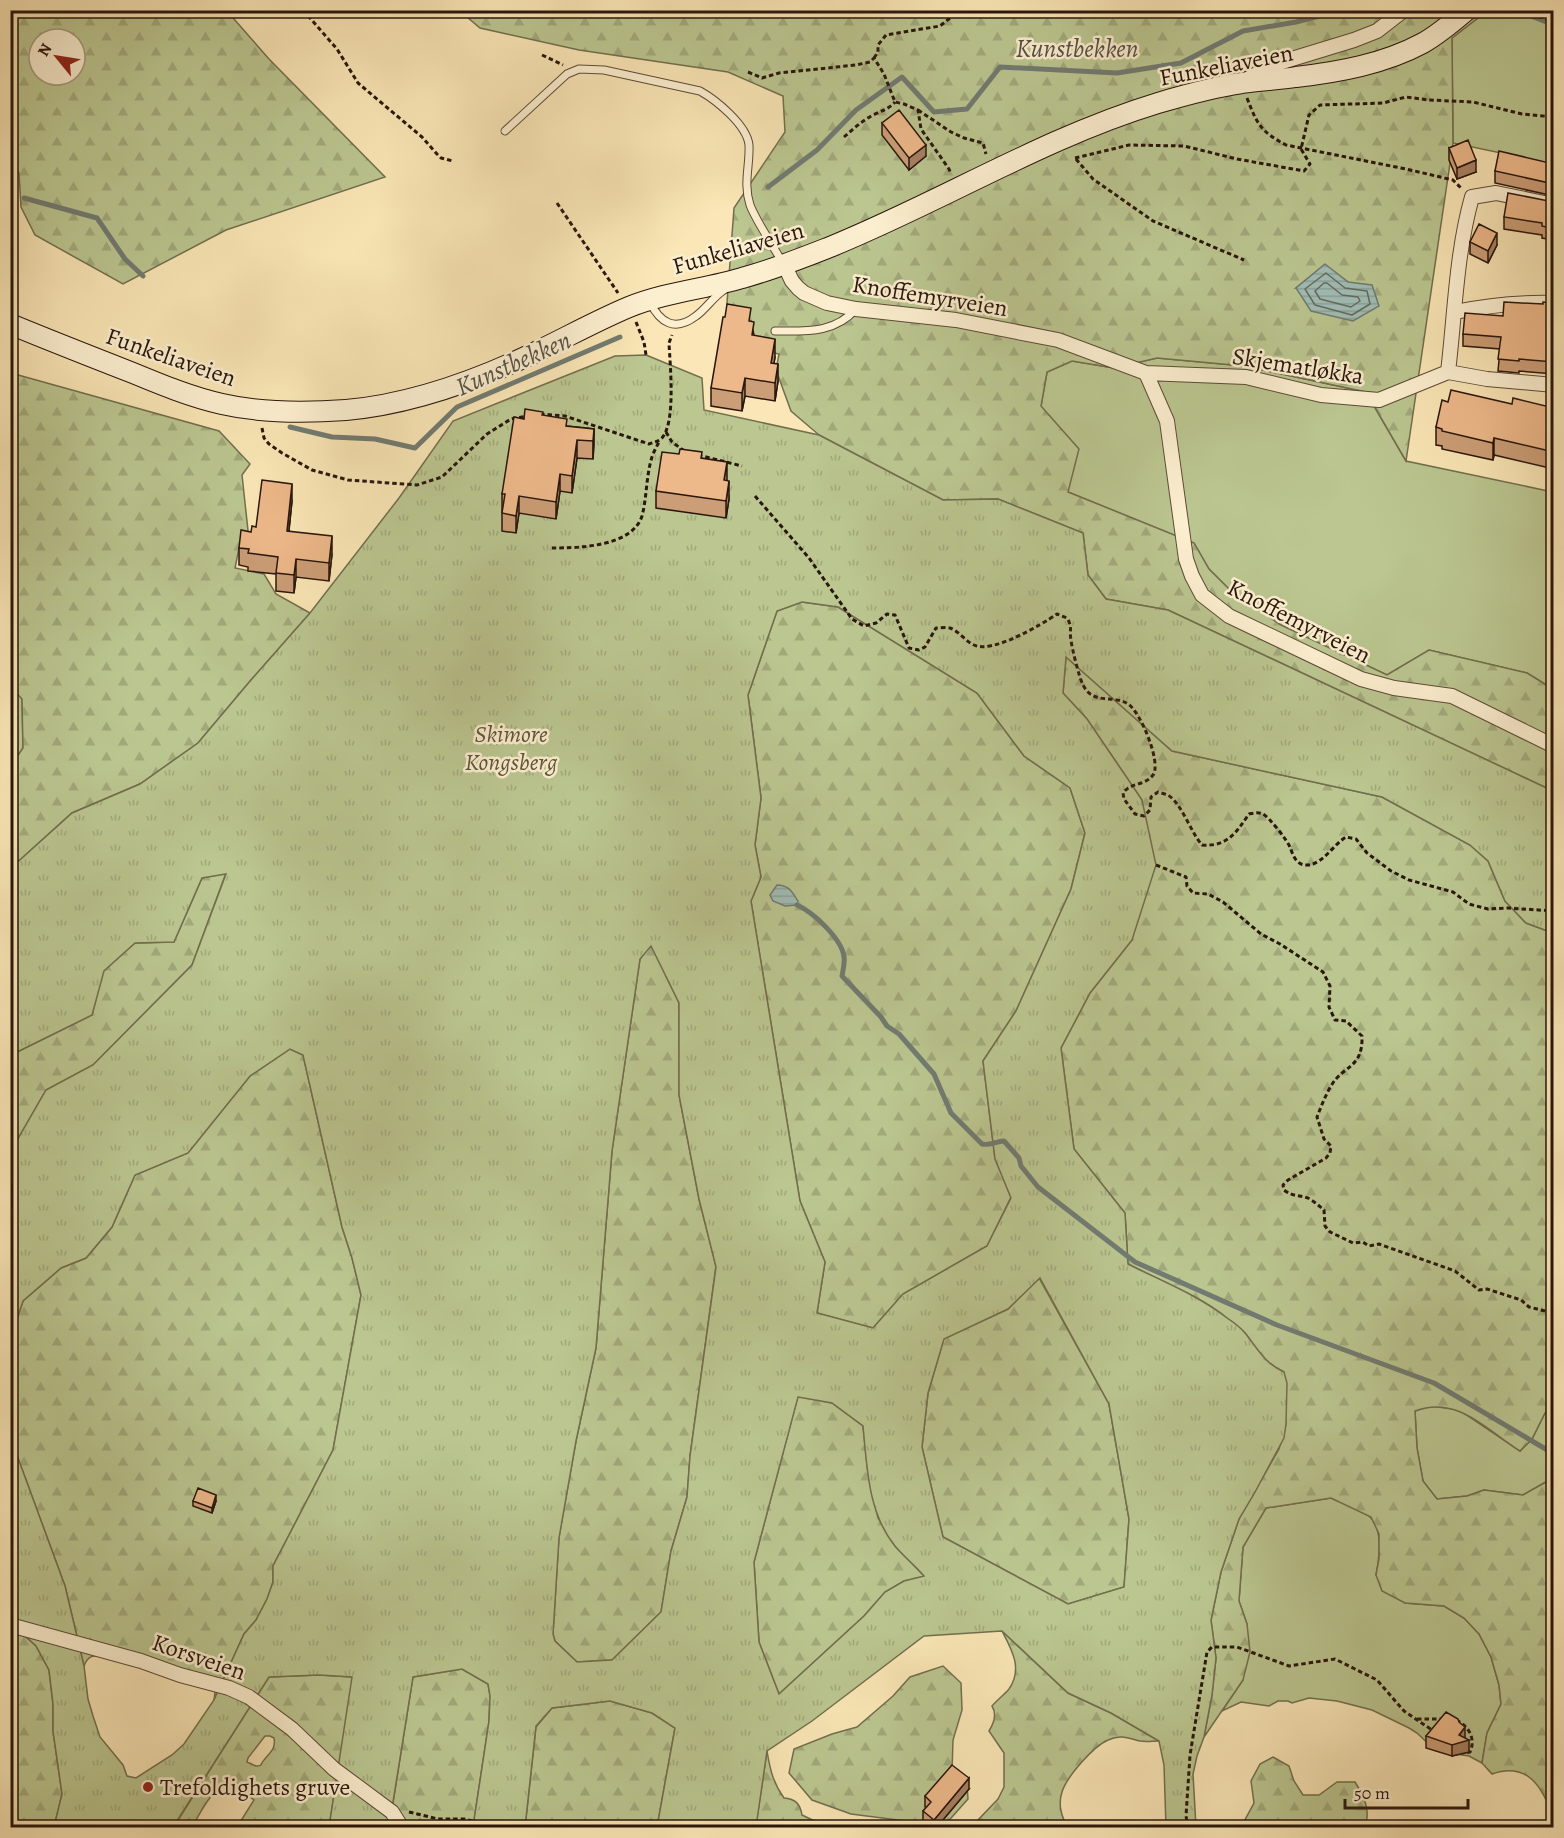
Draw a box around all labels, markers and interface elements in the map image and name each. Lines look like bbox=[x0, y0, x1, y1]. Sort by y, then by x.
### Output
north arrow bbox=[27, 27, 87, 87]
water label: Kunstbekken bbox=[1016, 31, 1138, 66]
street label: Funkeliaveien bbox=[1156, 36, 1296, 94]
text: N bbox=[32, 39, 57, 61]
street label: Funkeliaveien bbox=[668, 214, 808, 282]
street label: Knoffemyrveien bbox=[850, 268, 1010, 324]
street label: Funkeliaveien bbox=[102, 320, 240, 394]
water label: Kunstbekken bbox=[450, 322, 576, 404]
street label: Skjematløkka bbox=[1230, 340, 1367, 392]
street label: Knoffemyrveien bbox=[1222, 571, 1376, 671]
park label: Skimore Kongsberg bbox=[465, 718, 558, 778]
street label: Korsveien bbox=[148, 1626, 250, 1688]
place label: Trefoldighets gruve bbox=[160, 1771, 350, 1803]
scale bar bbox=[1345, 1772, 1468, 1810]
marker: Trefoldighets gruve bbox=[141, 1780, 155, 1794]
text: 50 m bbox=[1354, 1781, 1390, 1805]

